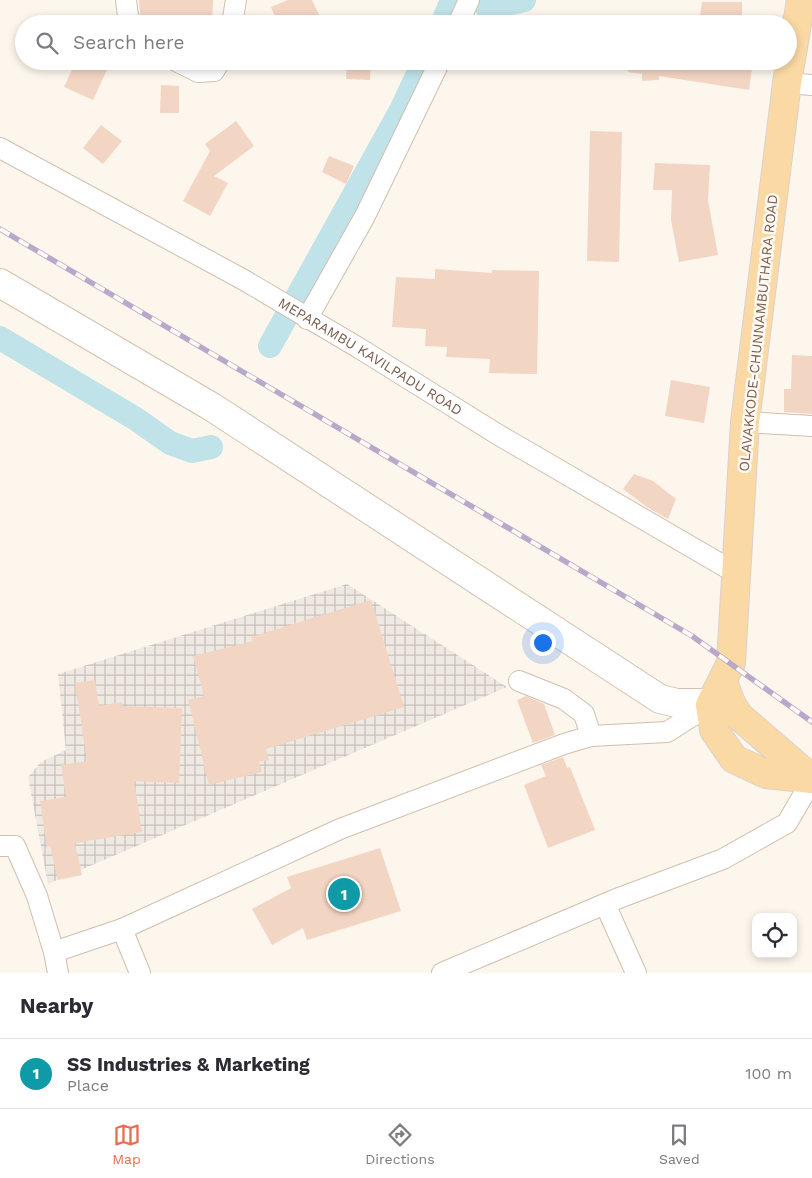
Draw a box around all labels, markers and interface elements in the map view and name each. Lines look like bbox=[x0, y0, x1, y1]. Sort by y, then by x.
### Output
search box bbox=[15, 15, 797, 70]
icon: search bbox=[33, 29, 61, 57]
text: Search here bbox=[73, 31, 184, 54]
street label: OLAVAKKODE-CHUNNAMBUTHARA ROAD bbox=[735, 194, 781, 472]
street label: MEPARAMBU KAVILPADU ROAD bbox=[276, 294, 465, 418]
your location bbox=[530, 630, 556, 656]
pin: 1 bbox=[328, 875, 360, 913]
map controls bbox=[752, 913, 797, 958]
button: locate bbox=[752, 913, 797, 958]
text: Nearby bbox=[20, 993, 93, 1018]
text: SS Industries & Marketing bbox=[67, 1053, 310, 1076]
text: 1 bbox=[33, 1064, 39, 1083]
text: 100 m bbox=[745, 1064, 792, 1083]
text: Place bbox=[67, 1076, 109, 1095]
tab: Map bbox=[112, 1121, 141, 1167]
tab: Directions bbox=[365, 1121, 435, 1167]
tab: Saved bbox=[659, 1121, 700, 1167]

